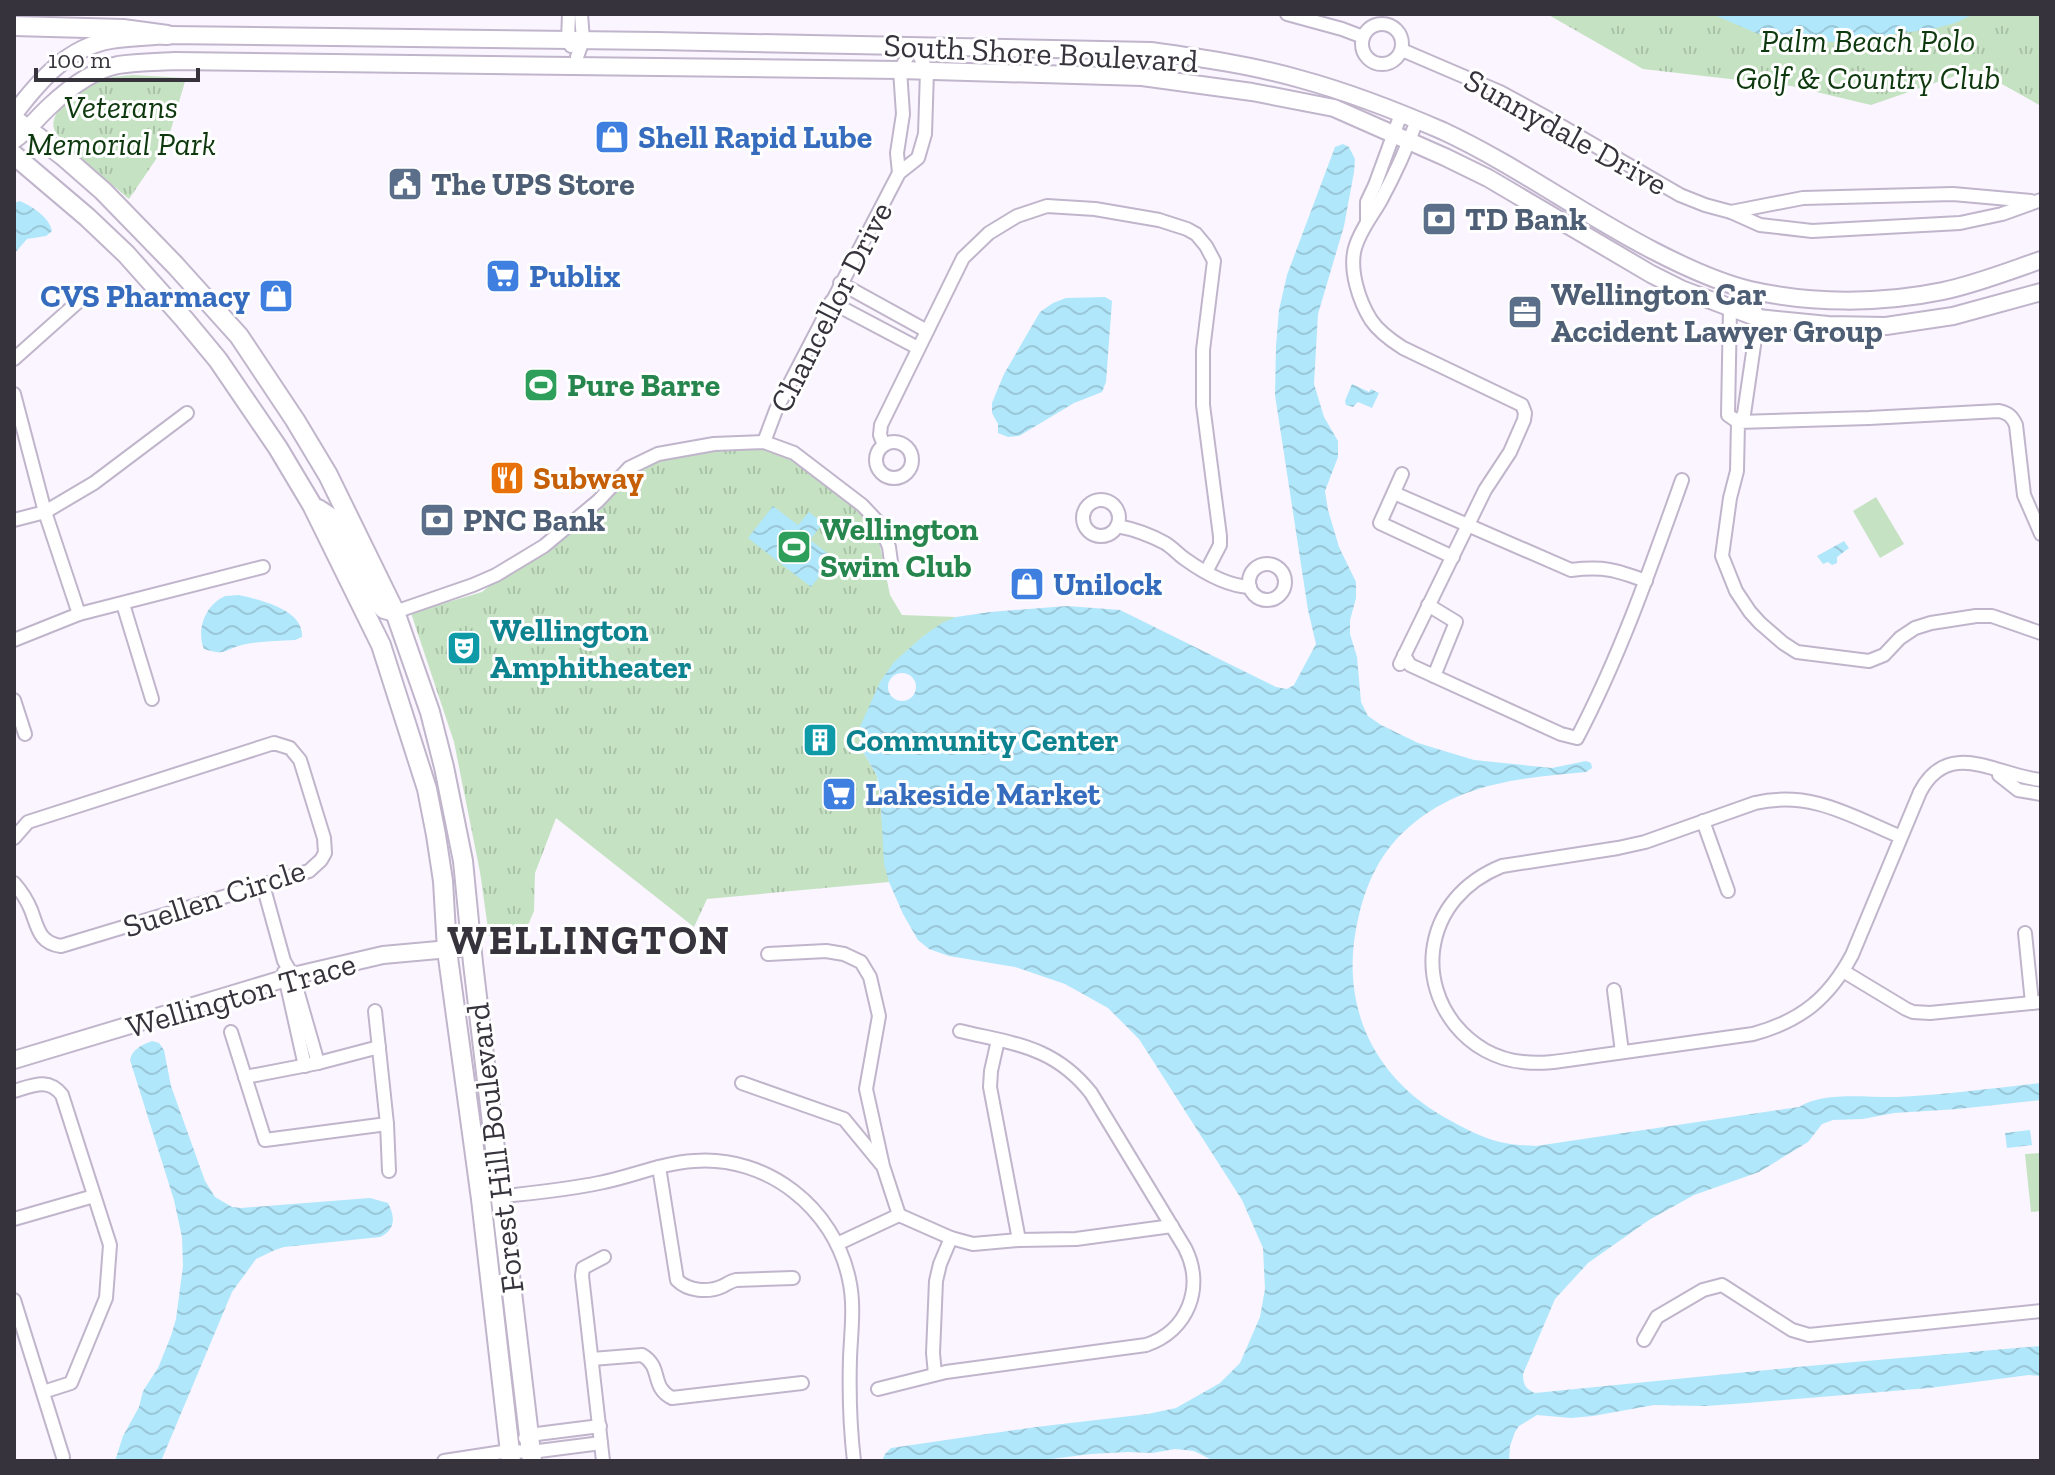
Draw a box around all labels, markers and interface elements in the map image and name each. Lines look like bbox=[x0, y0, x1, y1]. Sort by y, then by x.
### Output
park label: Palm Beach Polo Golf & Country Club bbox=[1736, 22, 2000, 97]
street label: South Shore Boulevard bbox=[883, 26, 1200, 80]
scale bar bbox=[36, 32, 198, 82]
text: 100 m bbox=[48, 45, 111, 74]
street label: Sunnydale Drive bbox=[1458, 61, 1674, 203]
park label: Veterans Memorial Park bbox=[26, 88, 216, 163]
shop icon: Shell Rapid Lube bbox=[593, 118, 631, 156]
place label: Shell Rapid Lube bbox=[638, 118, 872, 156]
public building icon: The UPS Store bbox=[386, 165, 424, 203]
place label: The UPS Store bbox=[431, 165, 635, 203]
street label: Chancellor Drive bbox=[762, 195, 900, 419]
bank icon: TD Bank bbox=[1420, 200, 1458, 238]
place label: TD Bank bbox=[1465, 200, 1587, 238]
supermarket icon: Publix bbox=[484, 257, 522, 295]
place label: Publix bbox=[529, 257, 620, 295]
place label: Wellington Car Accident Lawyer Group bbox=[1551, 275, 1883, 350]
place label: CVS Pharmacy bbox=[40, 277, 250, 315]
shop icon: CVS Pharmacy bbox=[257, 277, 295, 315]
office icon: Wellington Car Accident Lawyer Group bbox=[1506, 293, 1544, 331]
sports icon: Pure Barre bbox=[522, 366, 560, 404]
place label: Pure Barre bbox=[567, 366, 720, 404]
restaurant icon: Subway bbox=[488, 459, 526, 497]
place label: Subway bbox=[533, 459, 644, 497]
bank icon: PNC Bank bbox=[418, 501, 456, 539]
place label: PNC Bank bbox=[463, 501, 606, 539]
place label: Wellington Swim Club bbox=[820, 510, 979, 585]
sports icon: Wellington Swim Club bbox=[775, 528, 813, 566]
shop icon: Unilock bbox=[1008, 565, 1046, 603]
place label: Unilock bbox=[1053, 565, 1163, 603]
place label: Wellington Amphitheater bbox=[490, 611, 692, 686]
theatre icon: Wellington Amphitheater bbox=[445, 629, 483, 667]
building icon: Community Center bbox=[801, 721, 839, 759]
place label: Community Center bbox=[846, 721, 1119, 759]
supermarket icon: Lakeside Market bbox=[820, 775, 858, 813]
place label: Lakeside Market bbox=[865, 775, 1101, 813]
street label: Suellen Circle bbox=[118, 851, 310, 945]
district label: WELLINGTON bbox=[447, 916, 731, 964]
street label: Wellington Trace bbox=[122, 944, 360, 1046]
street label: Forest Hill Boulevard bbox=[458, 1000, 532, 1295]

